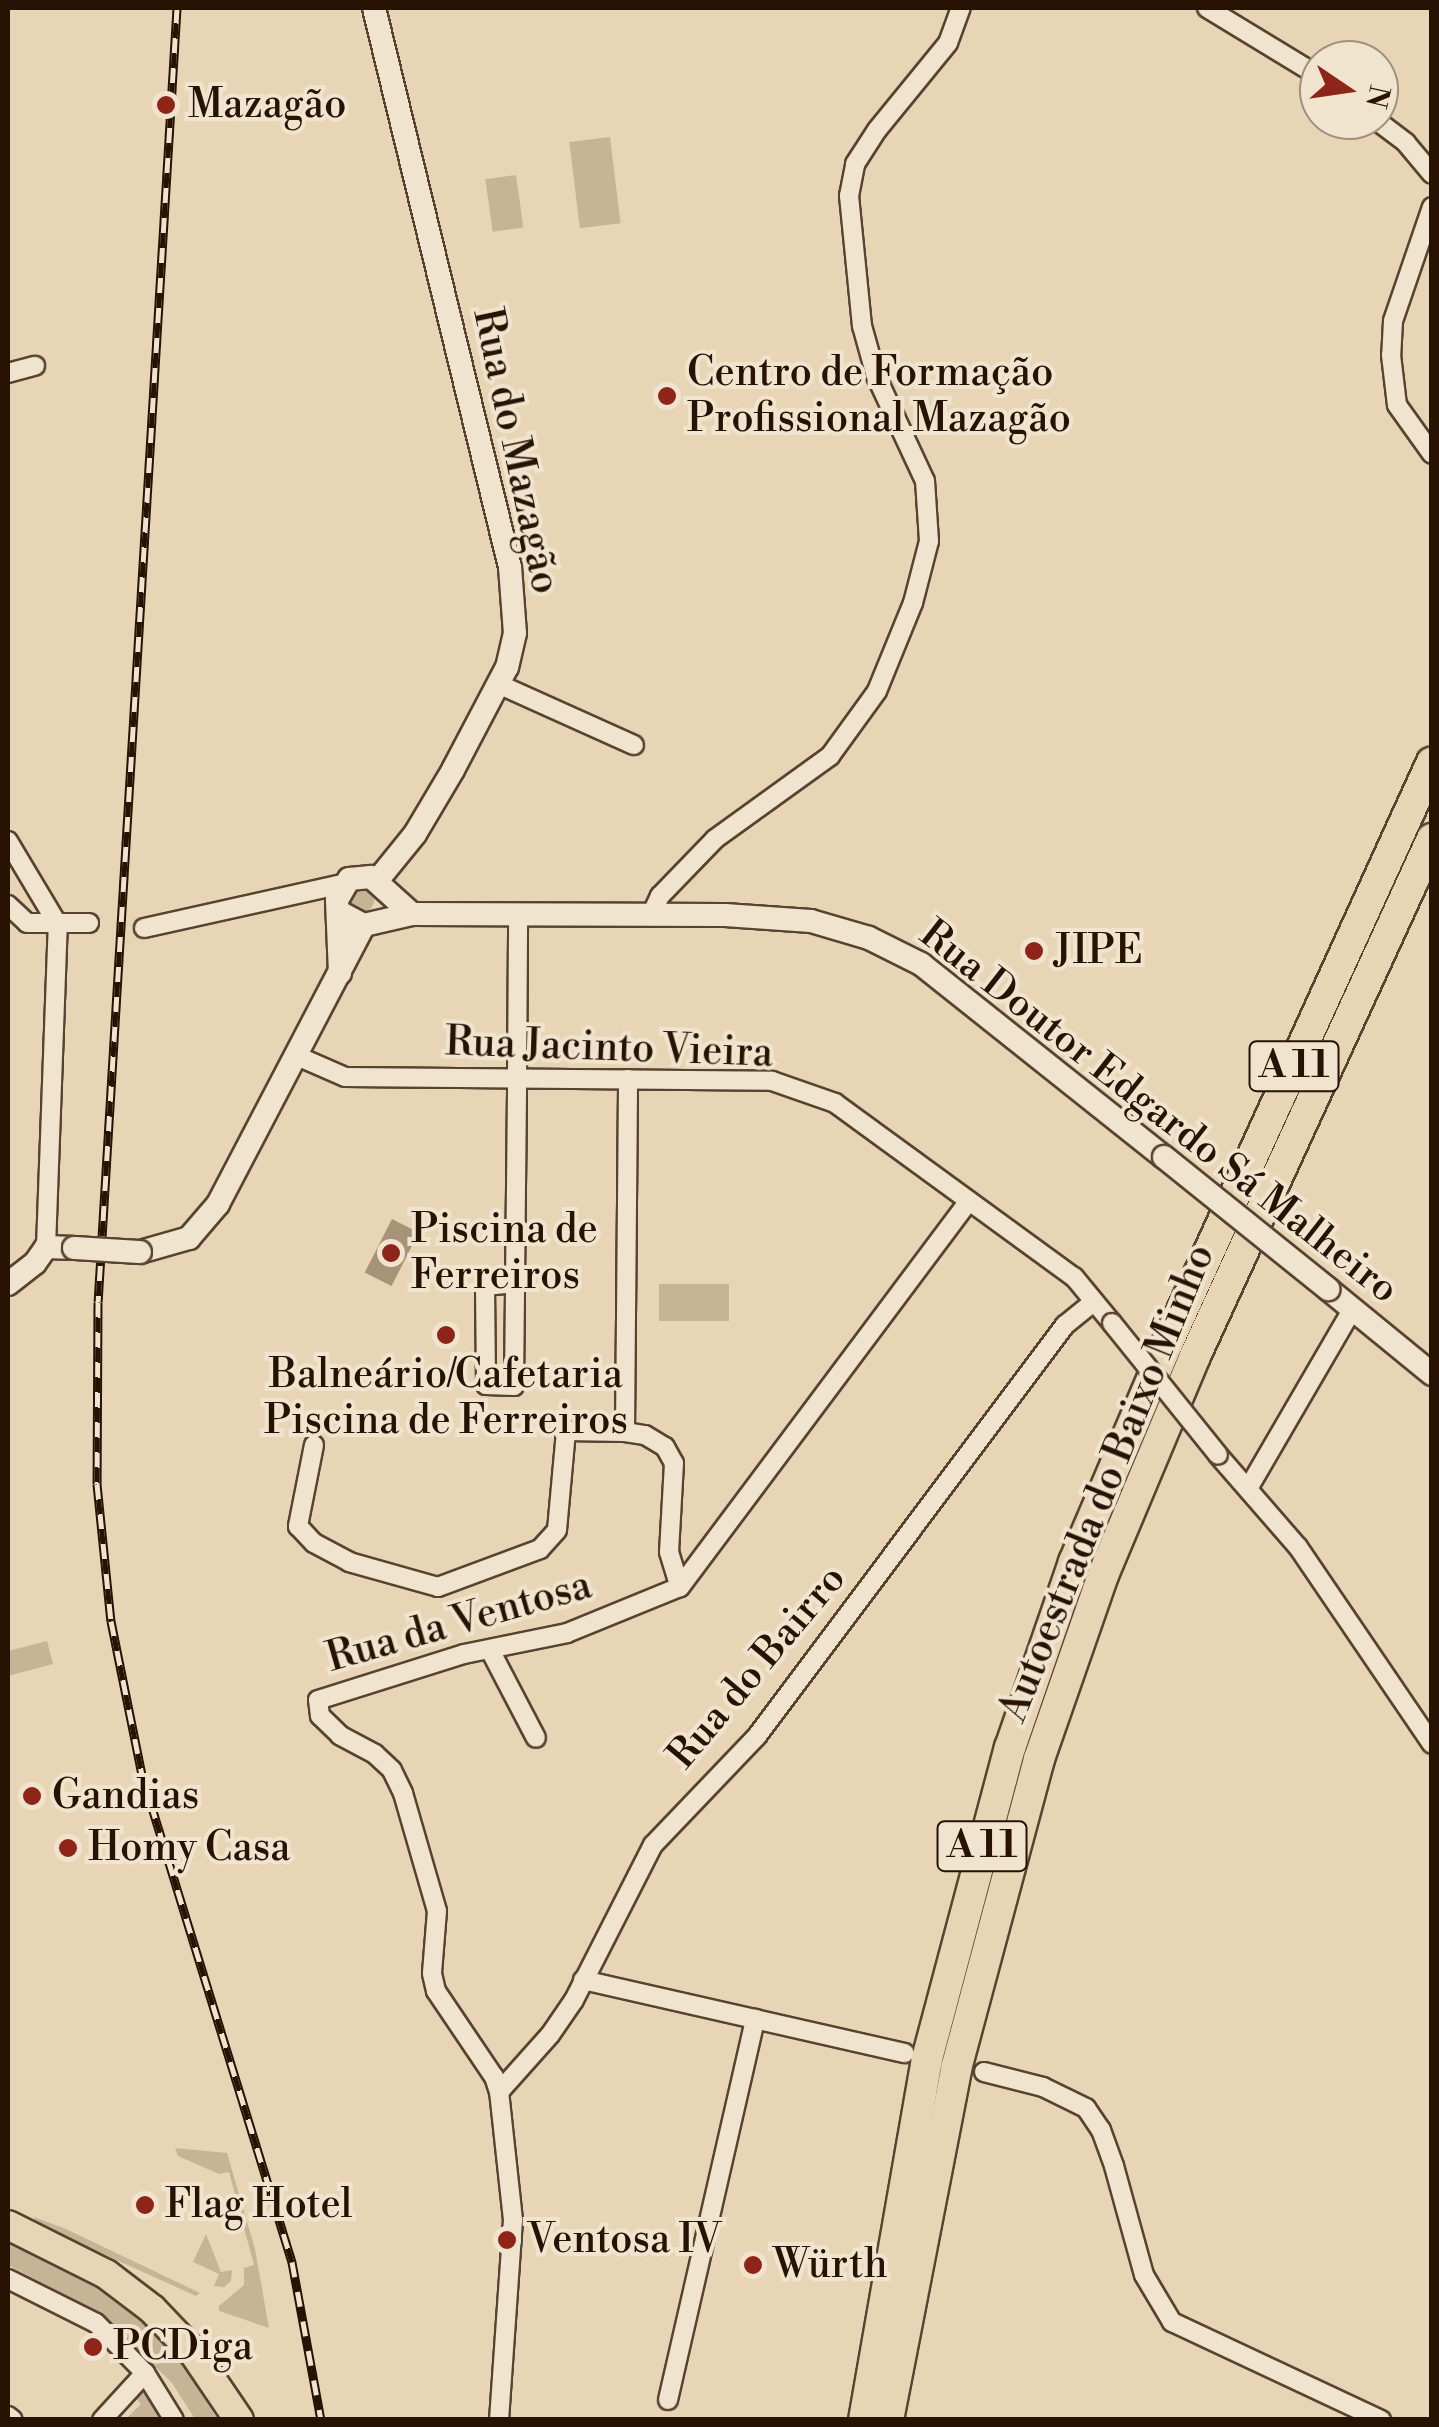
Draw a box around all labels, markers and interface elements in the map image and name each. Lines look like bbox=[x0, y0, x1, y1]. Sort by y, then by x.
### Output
north arrow bbox=[1299, 40, 1399, 140]
place label: Mazagão bbox=[188, 81, 346, 129]
text: N bbox=[1357, 82, 1396, 111]
marker: Mazagão bbox=[153, 92, 179, 118]
street label: Rua do Mazagão bbox=[462, 304, 570, 598]
place label: Centro de Formação Profissional Mazagão bbox=[687, 349, 1071, 443]
marker: Centro de Formação Profissional Mazagão bbox=[656, 385, 678, 407]
street label: Rua Doutor Edgardo Sá Malheiro bbox=[910, 910, 1408, 1314]
place label: JIPE bbox=[1054, 927, 1143, 975]
marker: JIPE bbox=[1023, 940, 1045, 962]
street label: Rua Jacinto Vieira bbox=[444, 1018, 774, 1078]
road number: A 11 bbox=[1246, 1033, 1342, 1099]
place label: Piscina de Ferreiros bbox=[411, 1206, 598, 1300]
street label: Autoestrada do Baixo Minho bbox=[989, 1237, 1225, 1729]
marker: Piscina de Ferreiros bbox=[380, 1242, 402, 1264]
marker: Balneário/Cafetaria Piscina de Ferreiros bbox=[435, 1324, 457, 1346]
place label: Balneário/Cafetaria Piscina de Ferreiros bbox=[264, 1351, 628, 1445]
street label: Rua do Bairro bbox=[658, 1555, 856, 1779]
street label: Rua da Ventosa bbox=[321, 1561, 597, 1683]
place label: Gandias bbox=[52, 1772, 199, 1820]
marker: Gandias bbox=[21, 1785, 43, 1807]
road number: A 11 bbox=[934, 1813, 1030, 1879]
place label: Homy Casa bbox=[88, 1824, 290, 1872]
marker: Homy Casa bbox=[57, 1837, 79, 1859]
place label: Flag Hotel bbox=[165, 2181, 352, 2229]
marker: Flag Hotel bbox=[134, 2194, 156, 2216]
place label: Ventosa IV bbox=[527, 2216, 722, 2264]
marker: Ventosa IV bbox=[496, 2229, 518, 2251]
place label: Würth bbox=[773, 2241, 888, 2289]
marker: Würth bbox=[742, 2254, 764, 2276]
place label: PCDiga bbox=[113, 2323, 253, 2371]
marker: PCDiga bbox=[82, 2336, 104, 2358]

